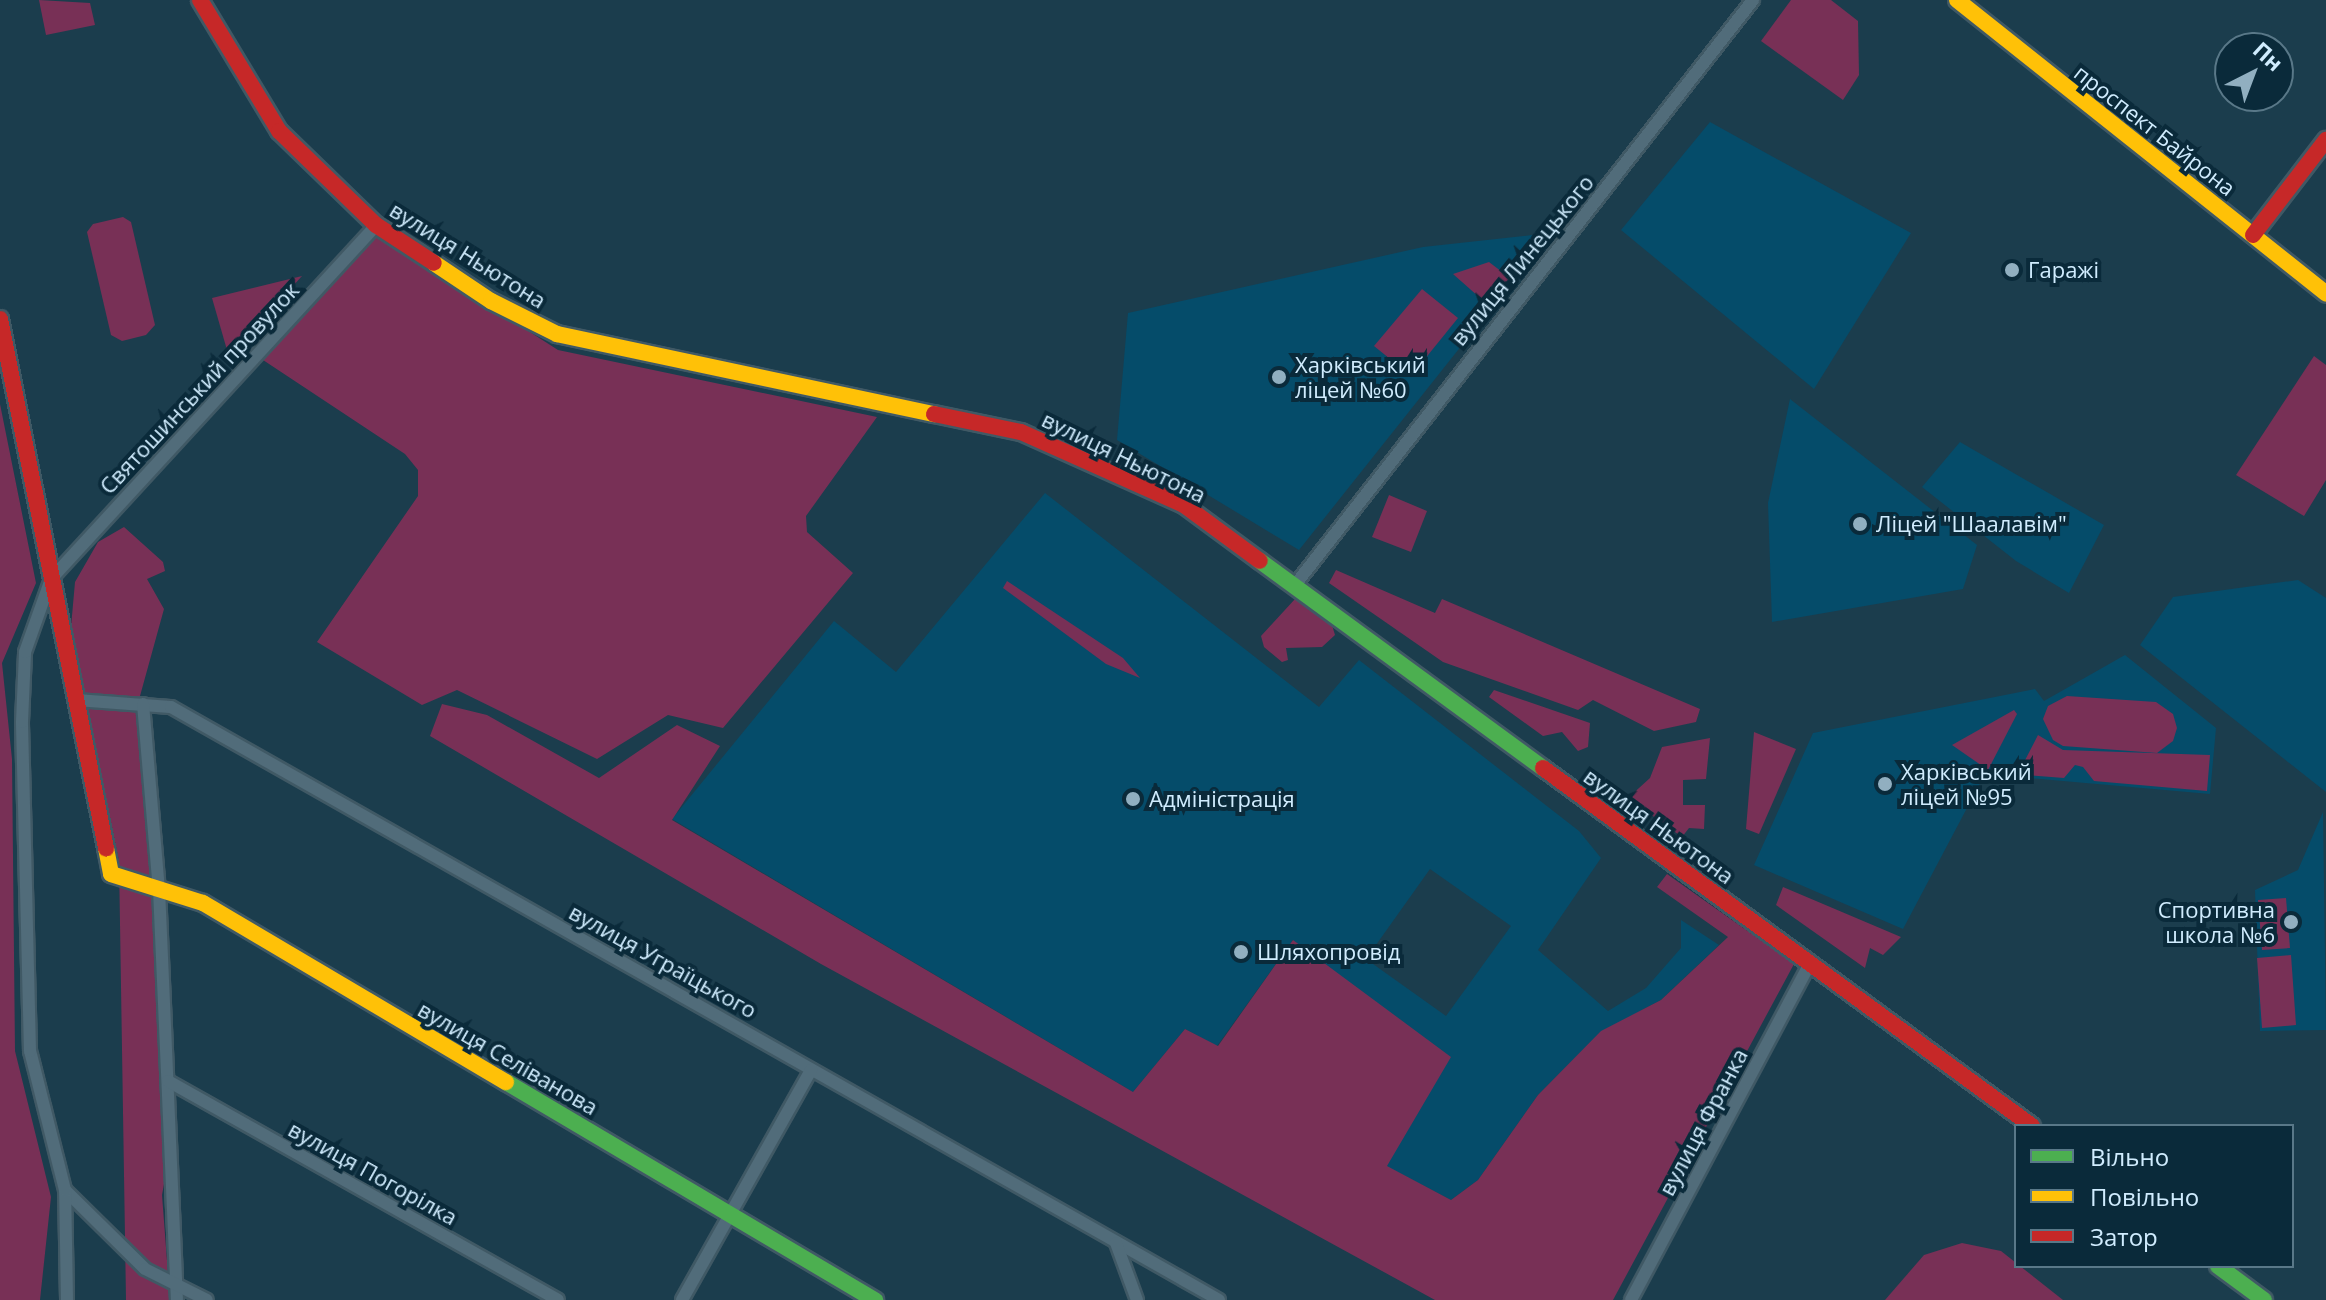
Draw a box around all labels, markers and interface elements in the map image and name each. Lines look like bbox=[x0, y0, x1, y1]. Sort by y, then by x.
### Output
north arrow bbox=[2214, 32, 2294, 112]
text: Пн bbox=[2247, 34, 2290, 77]
street label: проспект Байрона bbox=[2069, 59, 2241, 201]
street label: вулиця Линецького bbox=[1445, 169, 1599, 351]
street label: вулиця Ньютона bbox=[385, 196, 551, 314]
place label: Гаражі bbox=[2028, 257, 2099, 283]
marker: Гаражі bbox=[2003, 261, 2021, 279]
street label: Святошинський провулок bbox=[94, 277, 304, 499]
place label: Харківський ліцей №60 bbox=[1295, 351, 1426, 402]
marker: Харківський ліцей №60 bbox=[1270, 368, 1288, 386]
street label: вулиця Ньютона bbox=[1038, 406, 1210, 508]
place label: Ліцей "Шаалавім" bbox=[1876, 511, 2067, 537]
marker: Ліцей "Шаалавім" bbox=[1851, 515, 1869, 533]
place label: Харківський ліцей №95 bbox=[1901, 758, 2032, 810]
street label: вулиця Ньютона bbox=[1579, 763, 1739, 889]
marker: Харківський ліцей №95 bbox=[1876, 775, 1894, 793]
place label: Адміністрація bbox=[1149, 786, 1295, 812]
marker: Адміністрація bbox=[1124, 790, 1142, 808]
place label: Спортивна школа №6 bbox=[2158, 896, 2275, 948]
street label: вулиця Уграїцького bbox=[565, 898, 761, 1024]
marker: Спортивна школа №6 bbox=[2282, 913, 2300, 931]
place label: Шляхопровід bbox=[1257, 939, 1400, 965]
marker: Шляхопровід bbox=[1232, 943, 1250, 961]
street label: вулиця Селіванова bbox=[413, 996, 603, 1120]
street label: вулиця Франка bbox=[1653, 1044, 1753, 1200]
street label: вулиця Погорілка bbox=[284, 1116, 462, 1230]
legend bbox=[2014, 1124, 2294, 1268]
text: Вільно bbox=[2090, 1140, 2169, 1173]
text: Повільно bbox=[2090, 1180, 2199, 1213]
text: Затор bbox=[2090, 1220, 2158, 1253]

